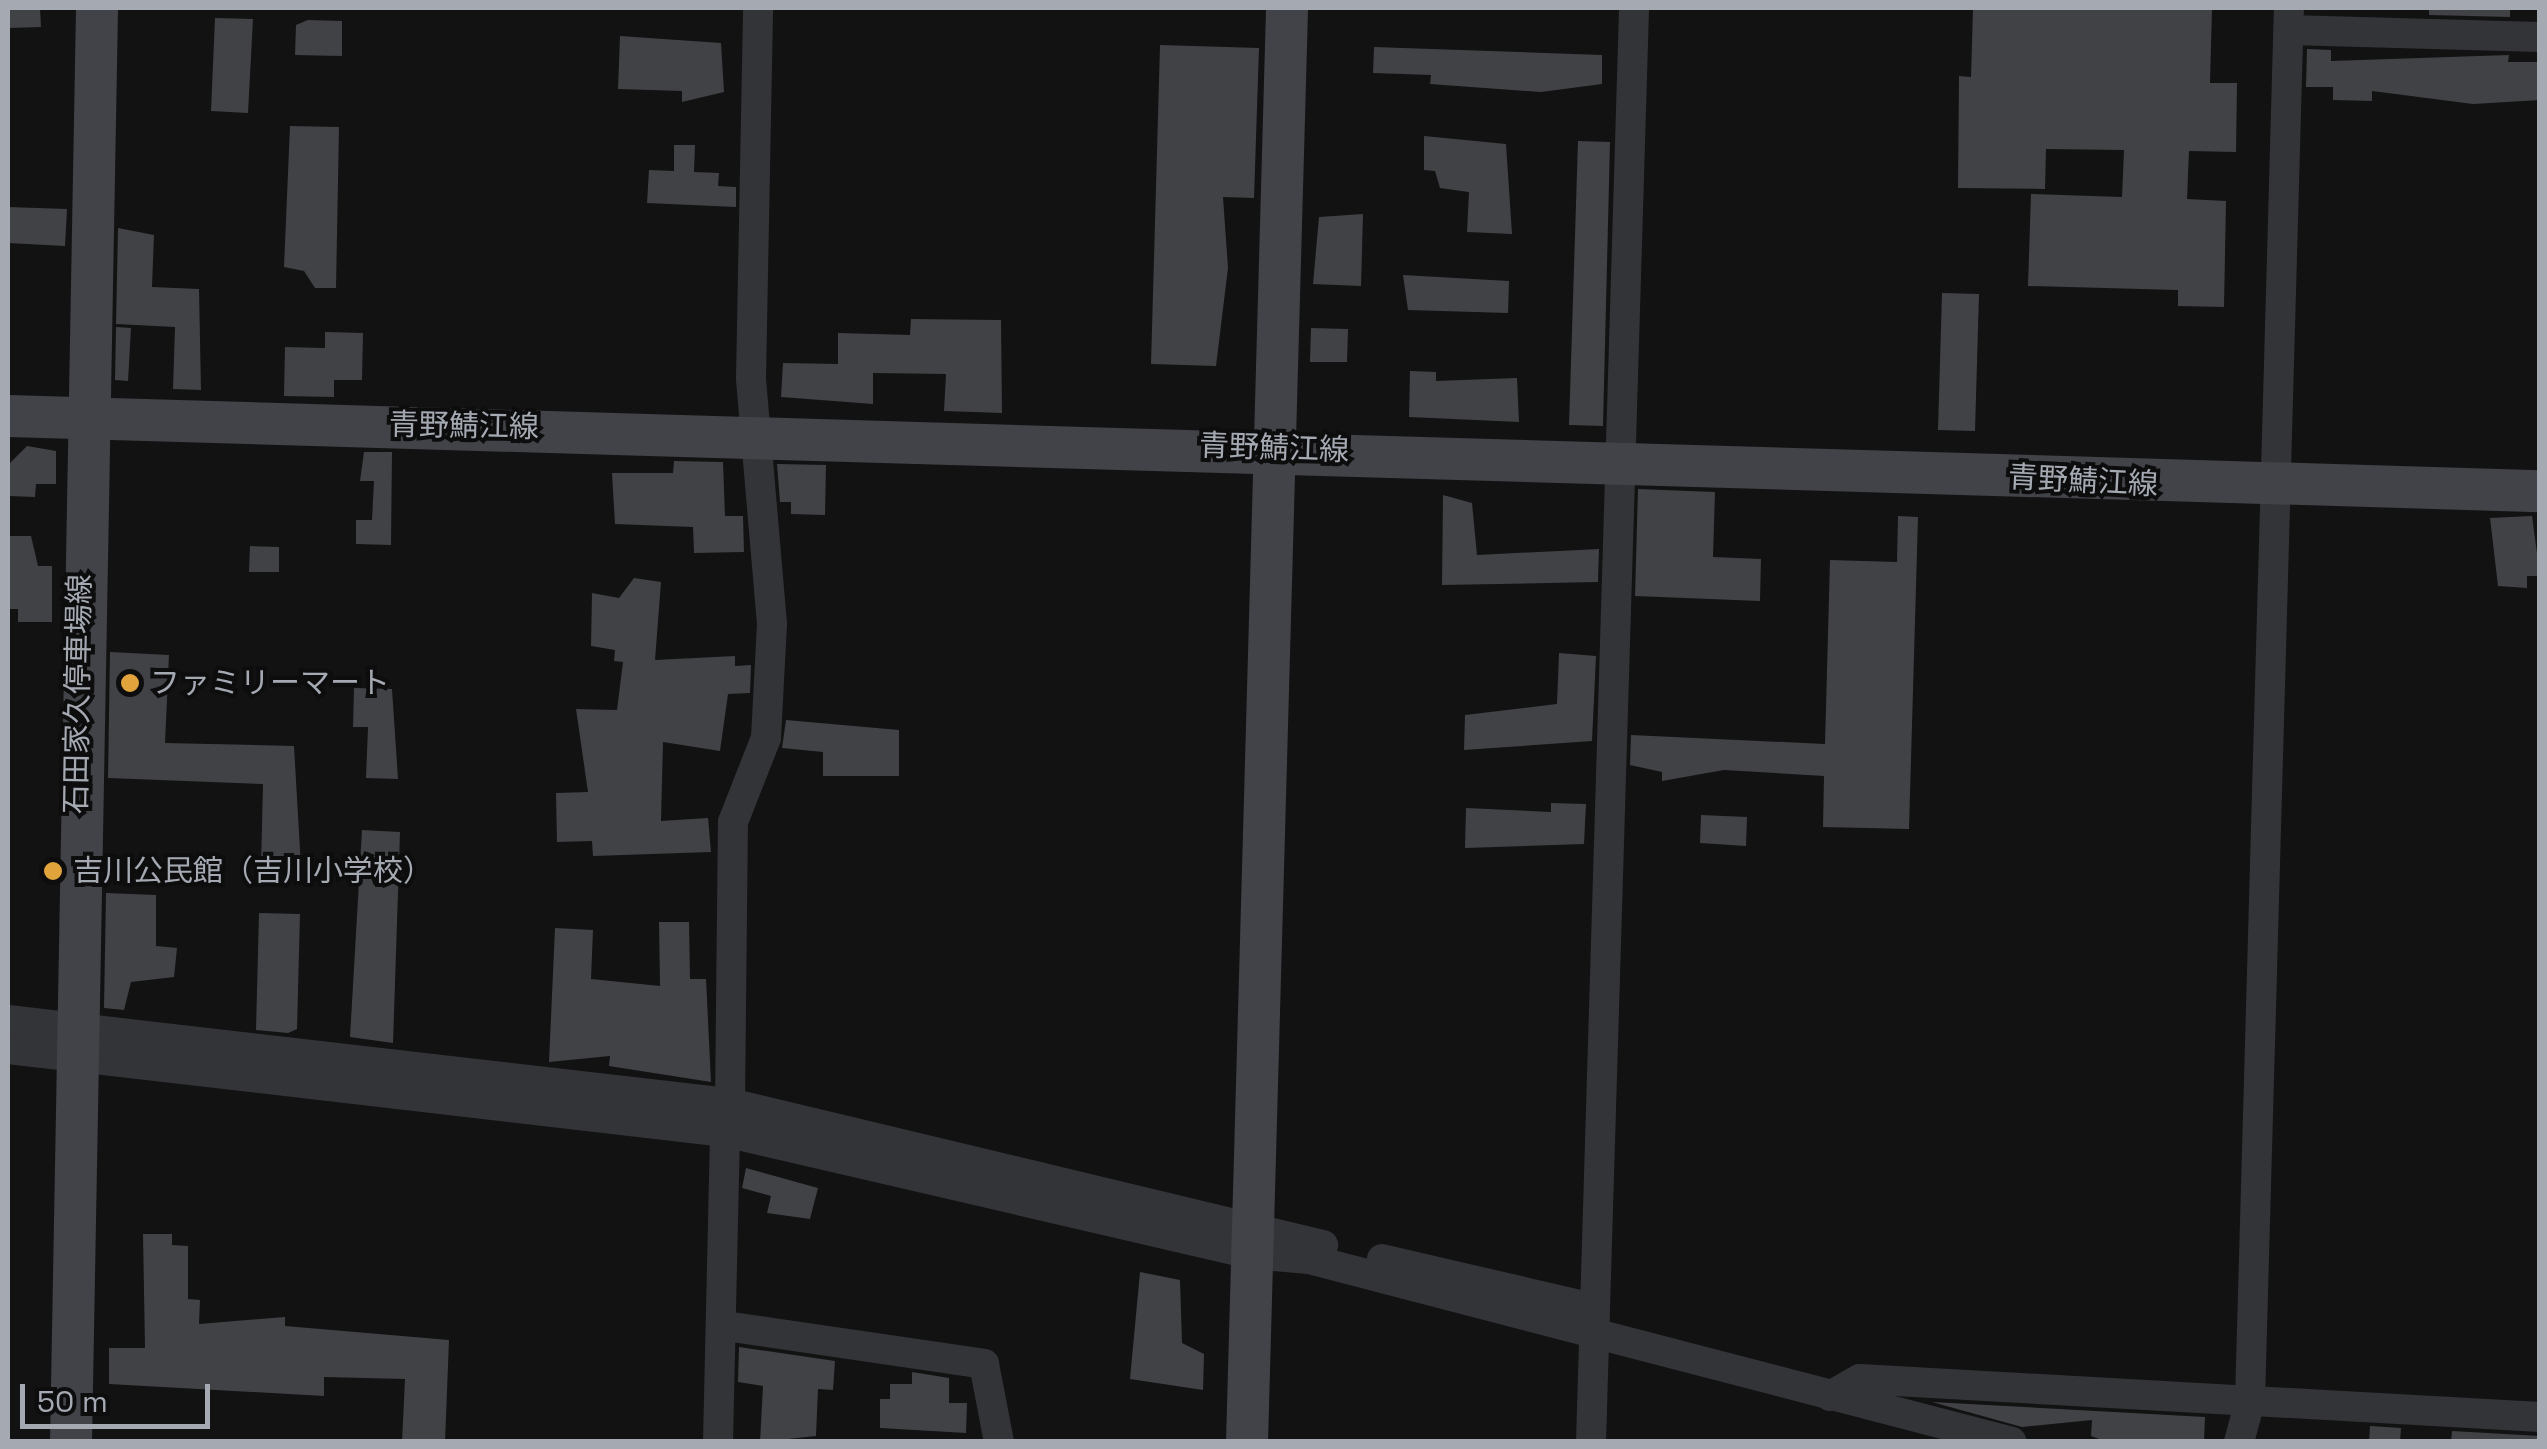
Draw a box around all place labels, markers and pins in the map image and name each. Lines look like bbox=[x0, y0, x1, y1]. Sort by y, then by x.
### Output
place label: ファミリーマート bbox=[150, 665, 390, 701]
marker: ファミリーマート bbox=[119, 672, 141, 694]
place label: 吉川公民館（吉川小学校） bbox=[73, 853, 433, 889]
marker: 吉川公民館（吉川小学校） bbox=[42, 860, 64, 882]

